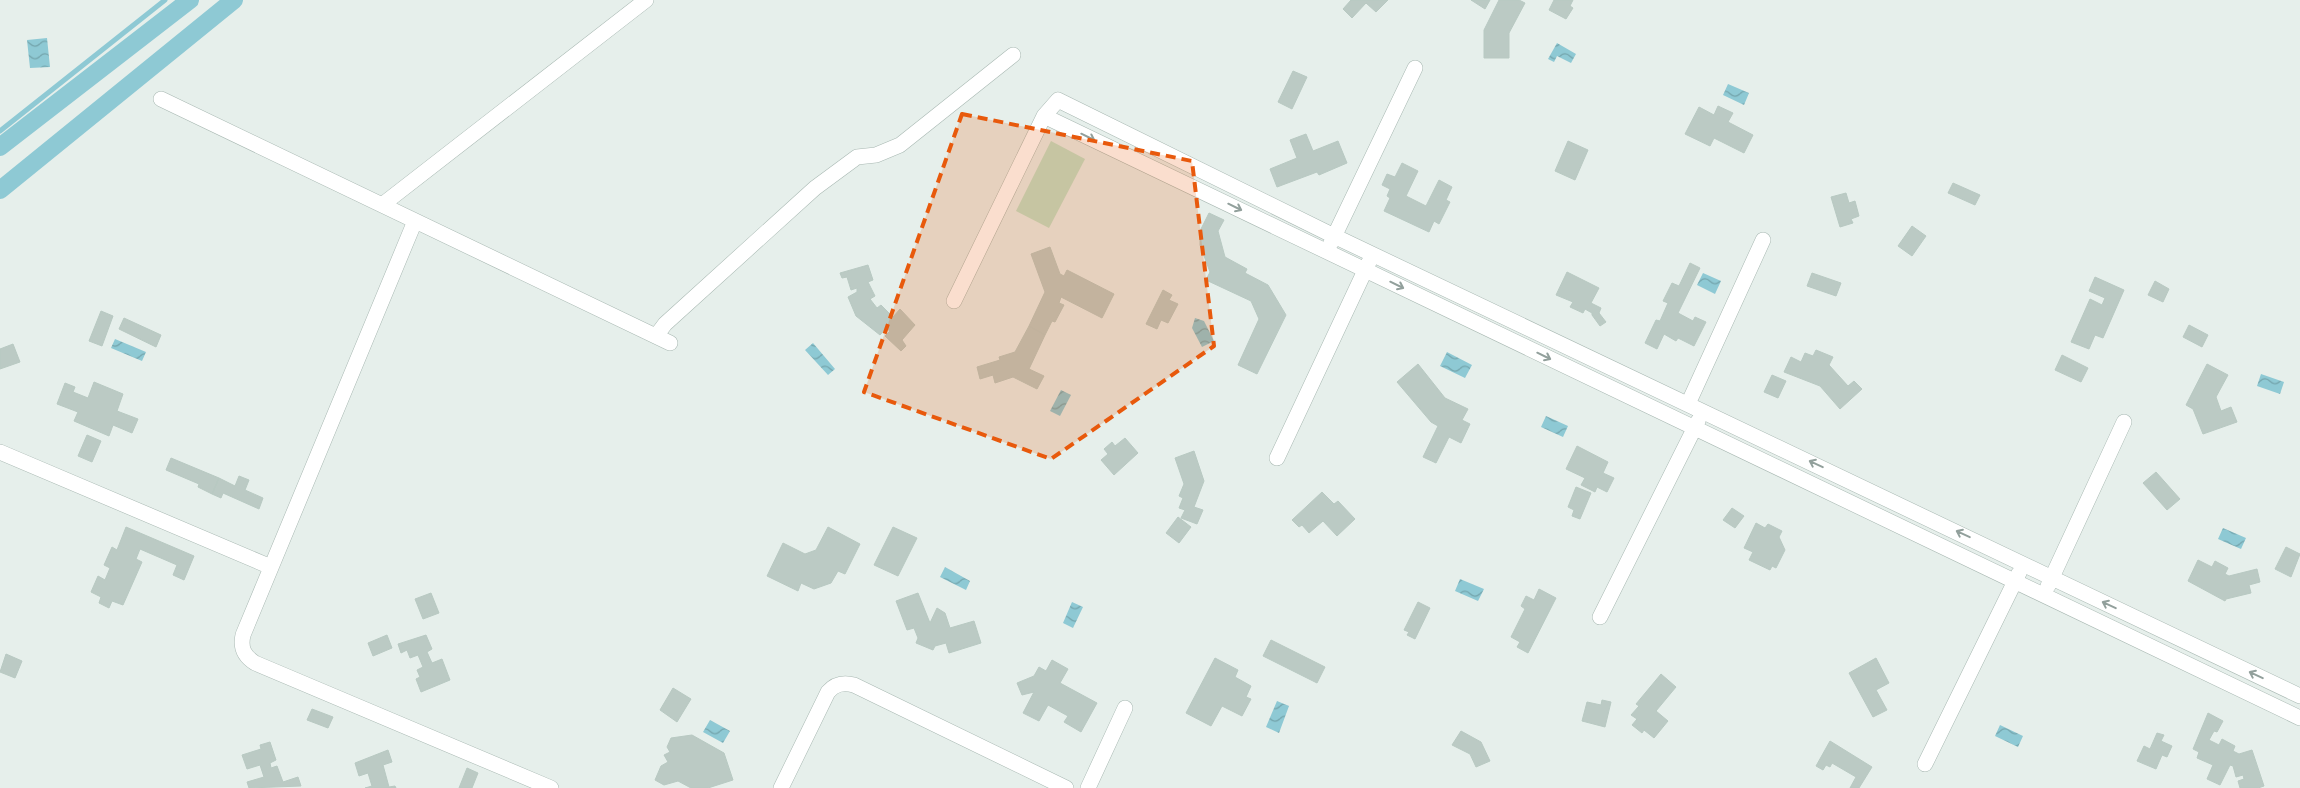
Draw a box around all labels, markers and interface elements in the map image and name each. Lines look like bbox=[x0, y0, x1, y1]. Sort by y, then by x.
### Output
one-way arrow bbox=[1080, 133, 1095, 143]
one-way arrow bbox=[1227, 203, 1242, 213]
one-way arrow bbox=[1389, 281, 1404, 290]
one-way arrow bbox=[1536, 351, 1551, 361]
one-way arrow bbox=[1809, 459, 1824, 469]
one-way arrow bbox=[1956, 529, 1971, 538]
one-way arrow bbox=[2102, 600, 2117, 609]
one-way arrow bbox=[2249, 669, 2264, 679]

